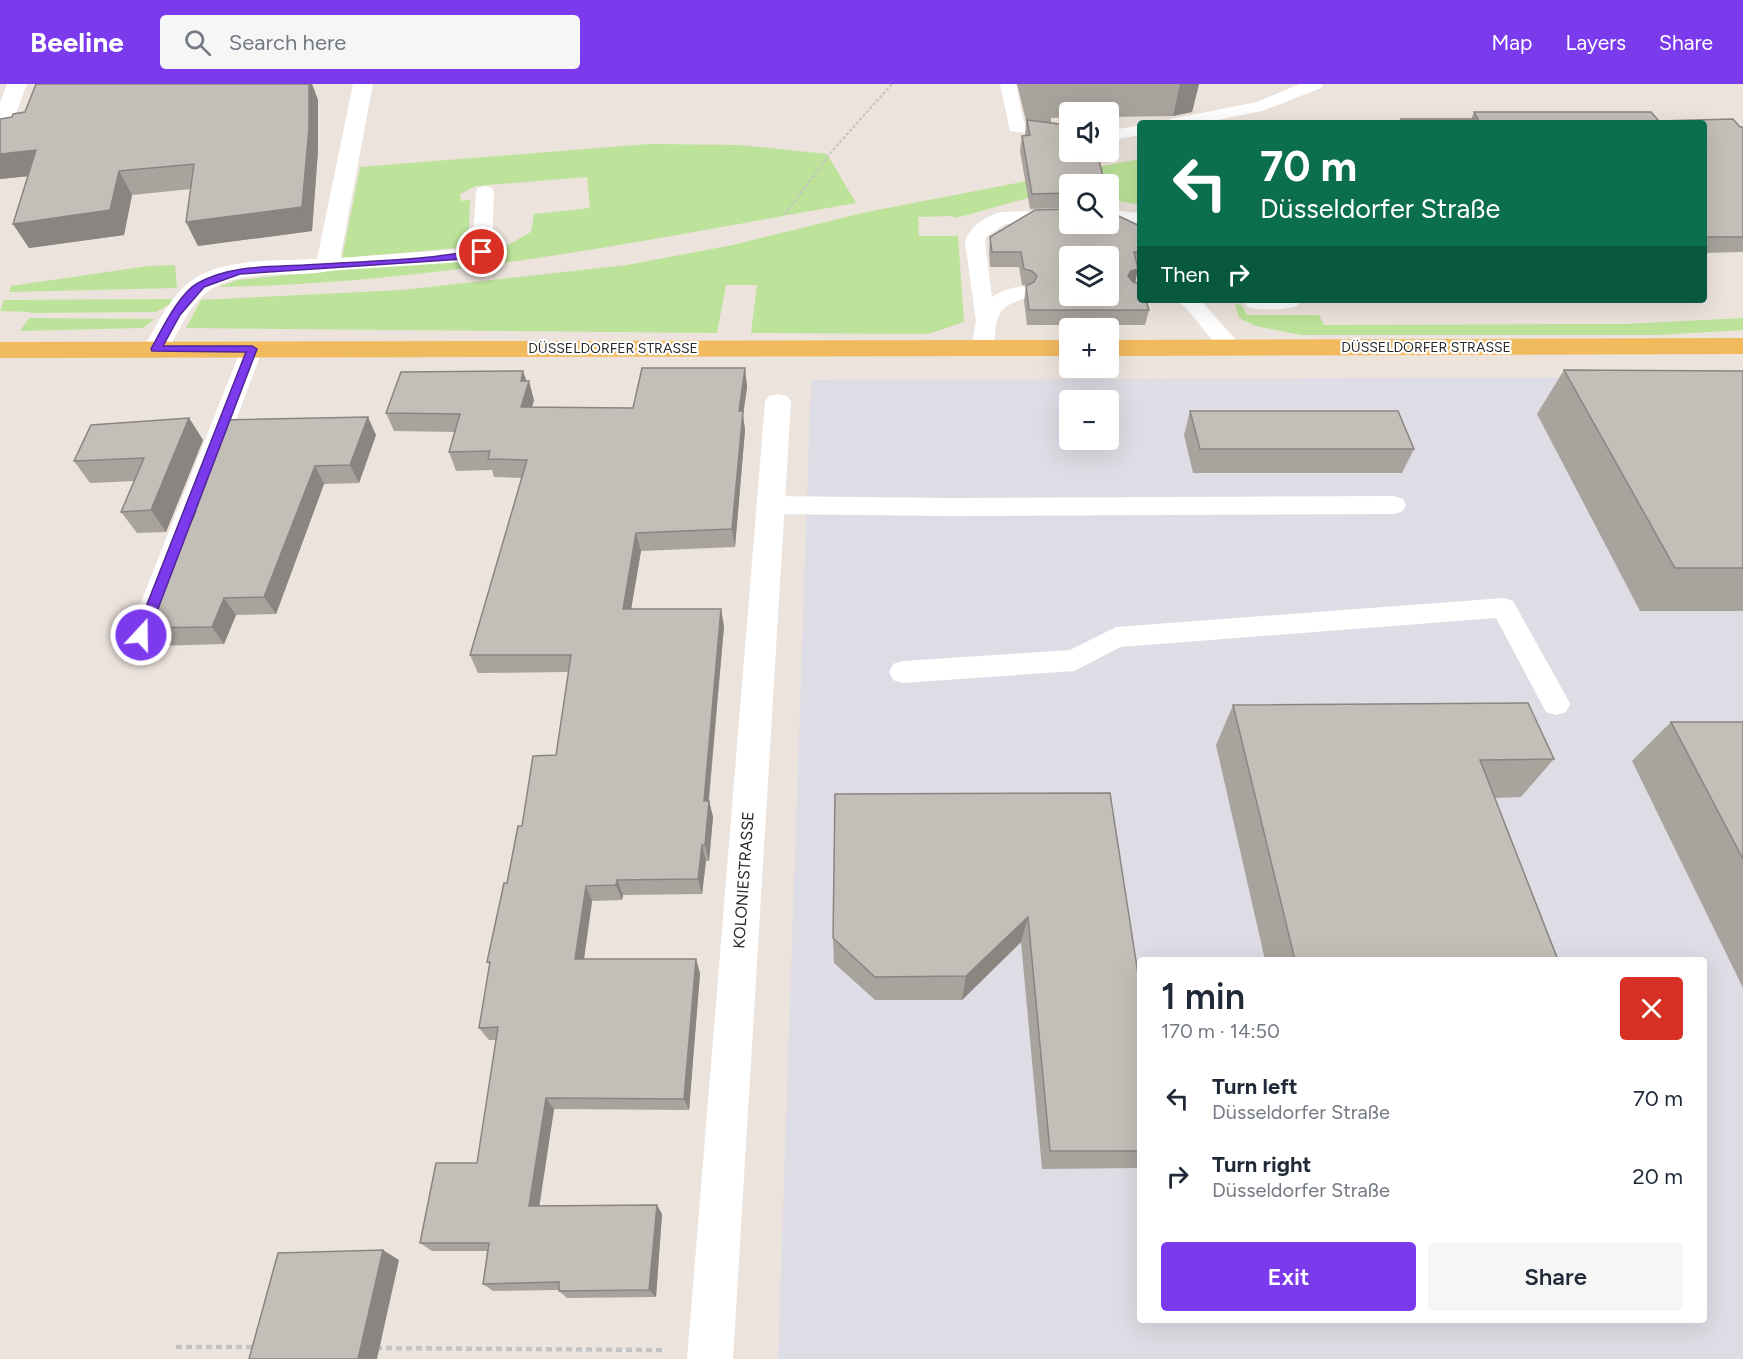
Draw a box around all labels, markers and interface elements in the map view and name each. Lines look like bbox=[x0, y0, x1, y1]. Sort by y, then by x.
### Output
search box bbox=[160, 15, 580, 69]
text: Beeline bbox=[30, 25, 124, 59]
icon: search bbox=[181, 26, 214, 59]
text: Search here bbox=[229, 29, 346, 56]
text: Map bbox=[1492, 30, 1532, 55]
text: Layers bbox=[1565, 30, 1626, 55]
text: Share bbox=[1659, 30, 1713, 55]
map controls bbox=[1059, 102, 1119, 450]
button: sound bbox=[1059, 102, 1119, 162]
text: 70 m bbox=[1260, 141, 1357, 192]
icon: left bbox=[1161, 144, 1239, 222]
button: search bbox=[1059, 174, 1119, 234]
text: Düsseldorfer Straße bbox=[1260, 192, 1500, 225]
pin bbox=[456, 226, 507, 277]
icon: arrive bbox=[465, 235, 498, 268]
button: layers bbox=[1059, 246, 1119, 306]
icon: right bbox=[1222, 258, 1255, 291]
text: Then bbox=[1161, 261, 1210, 288]
button: + bbox=[1059, 318, 1119, 378]
street label: DÜSSELDORFER STRASSE bbox=[1341, 339, 1511, 356]
street label: DÜSSELDORFER STRASSE bbox=[528, 340, 698, 357]
button: − bbox=[1059, 390, 1119, 450]
position arrow bbox=[109, 603, 173, 667]
street label: KOLONIESTRASSE bbox=[729, 811, 758, 949]
text: 1 min bbox=[1161, 975, 1245, 1018]
button: close bbox=[1620, 977, 1683, 1040]
text: 170 m · 14:50 bbox=[1161, 1019, 1280, 1043]
text: Turn left bbox=[1212, 1073, 1298, 1100]
icon: left bbox=[1161, 1082, 1194, 1115]
text: 70 m bbox=[1633, 1085, 1683, 1112]
text: Düsseldorfer Straße bbox=[1212, 1100, 1390, 1124]
text: Turn right bbox=[1212, 1151, 1311, 1178]
icon: right bbox=[1161, 1160, 1194, 1193]
text: 20 m bbox=[1632, 1163, 1683, 1190]
text: Düsseldorfer Straße bbox=[1212, 1178, 1390, 1202]
button: Exit bbox=[1161, 1242, 1416, 1311]
button: Share bbox=[1428, 1242, 1683, 1311]

